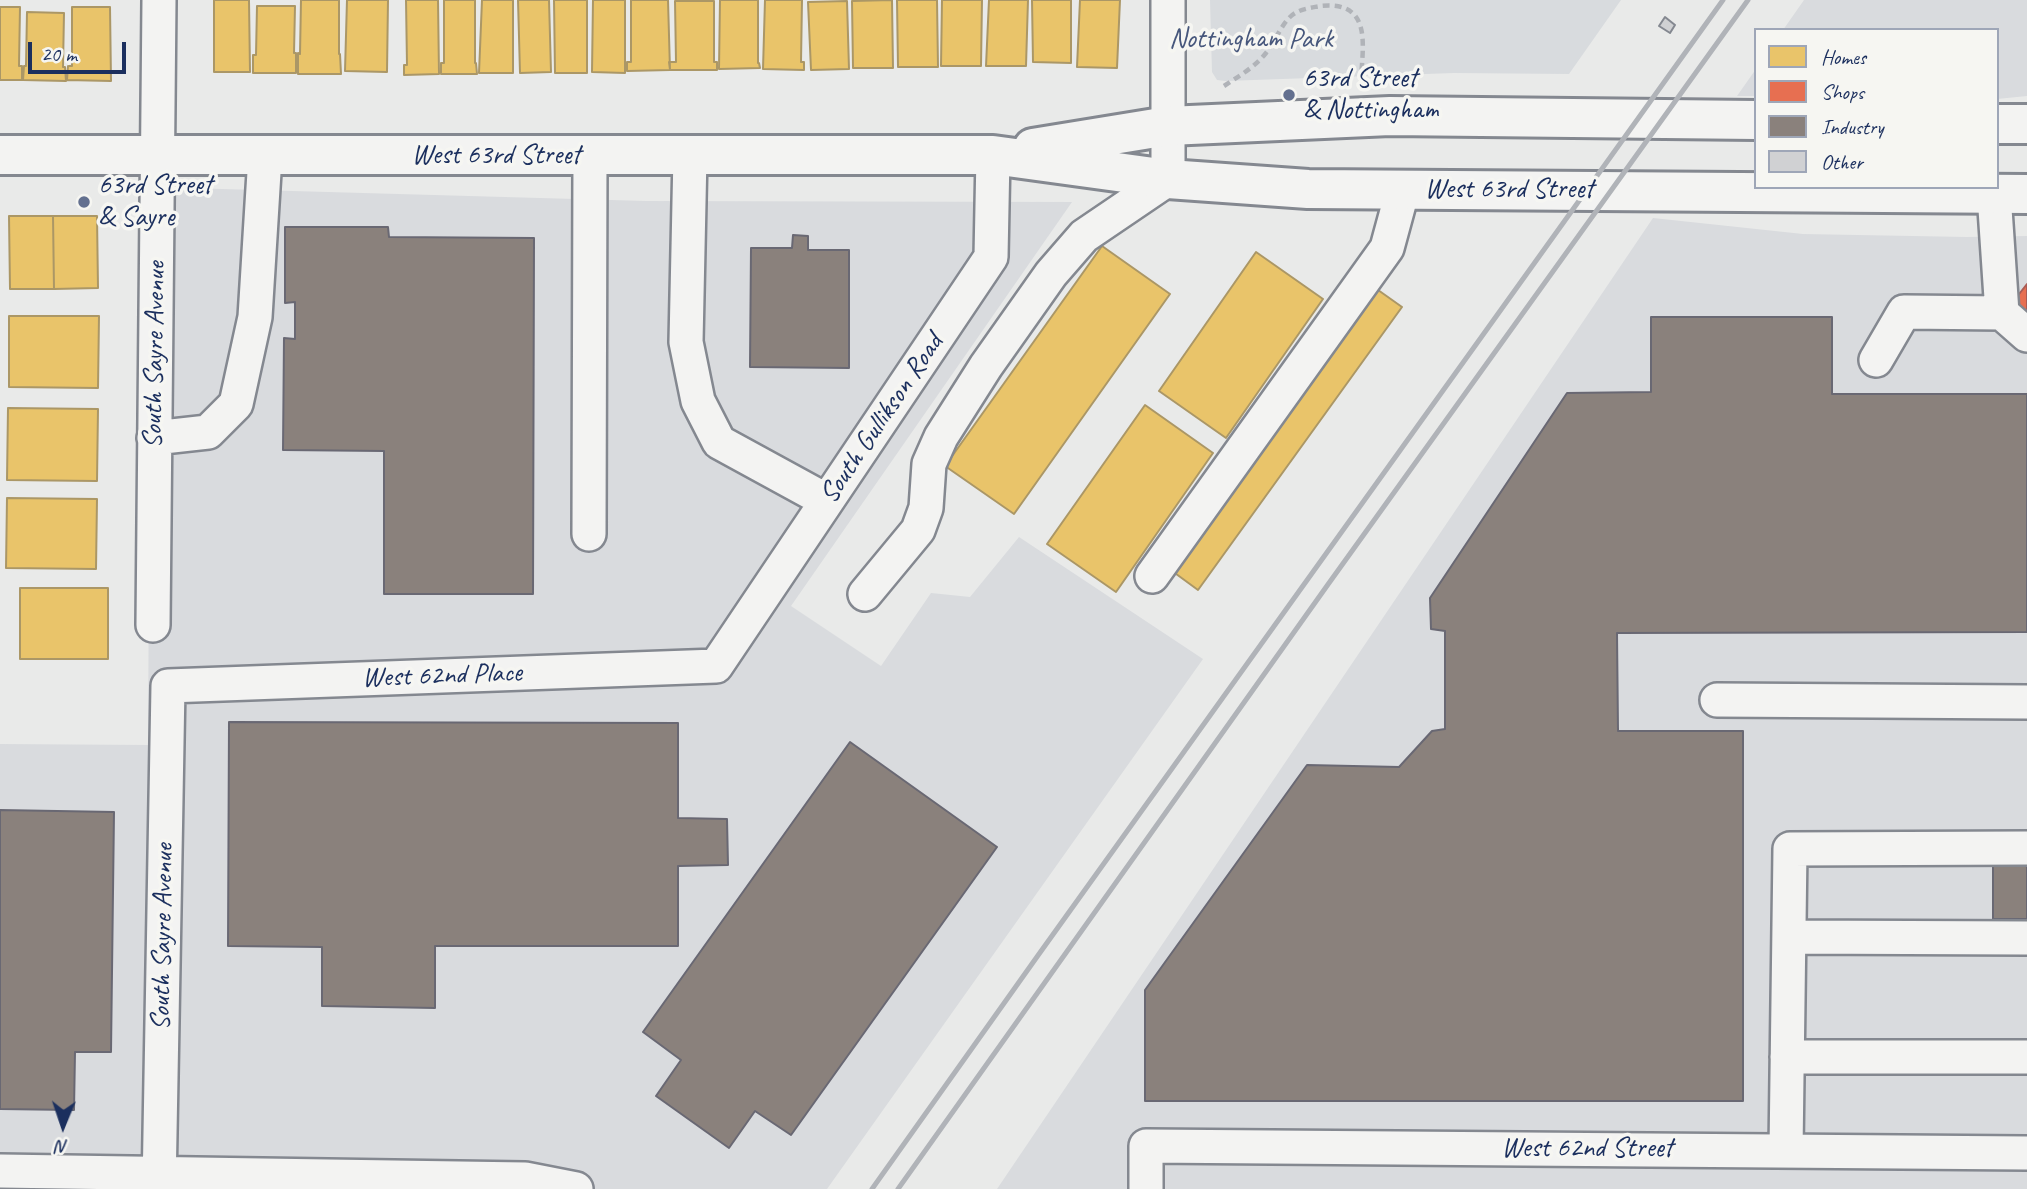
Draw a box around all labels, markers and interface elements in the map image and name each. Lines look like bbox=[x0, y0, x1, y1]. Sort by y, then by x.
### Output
park label: Nottingham Park bbox=[1169, 23, 1333, 57]
scale bar bbox=[32, 28, 130, 72]
legend bbox=[1754, 28, 1999, 189]
text: 20 m bbox=[41, 41, 77, 67]
text: Homes bbox=[1821, 44, 1866, 70]
place label: 63rd Street & Nottingham bbox=[1303, 62, 1438, 128]
text: Shops bbox=[1821, 79, 1864, 105]
marker: 63rd Street & Nottingham bbox=[1281, 87, 1297, 103]
text: Industry bbox=[1821, 114, 1884, 140]
street label: West 63rd Street bbox=[411, 139, 581, 173]
text: Other bbox=[1821, 149, 1863, 175]
place label: 63rd Street & Sayre bbox=[98, 169, 212, 235]
street label: West 63rd Street bbox=[1424, 173, 1594, 207]
marker: 63rd Street & Sayre bbox=[76, 194, 92, 210]
street label: South Sayre Avenue bbox=[137, 261, 173, 449]
street label: South Gullikson Road bbox=[813, 328, 951, 510]
street label: West 62nd Place bbox=[362, 656, 522, 696]
street label: South Sayre Avenue bbox=[145, 843, 181, 1031]
north arrow bbox=[28, 1091, 98, 1161]
street label: West 62nd Street bbox=[1501, 1132, 1673, 1166]
text: N bbox=[56, 1135, 69, 1159]

